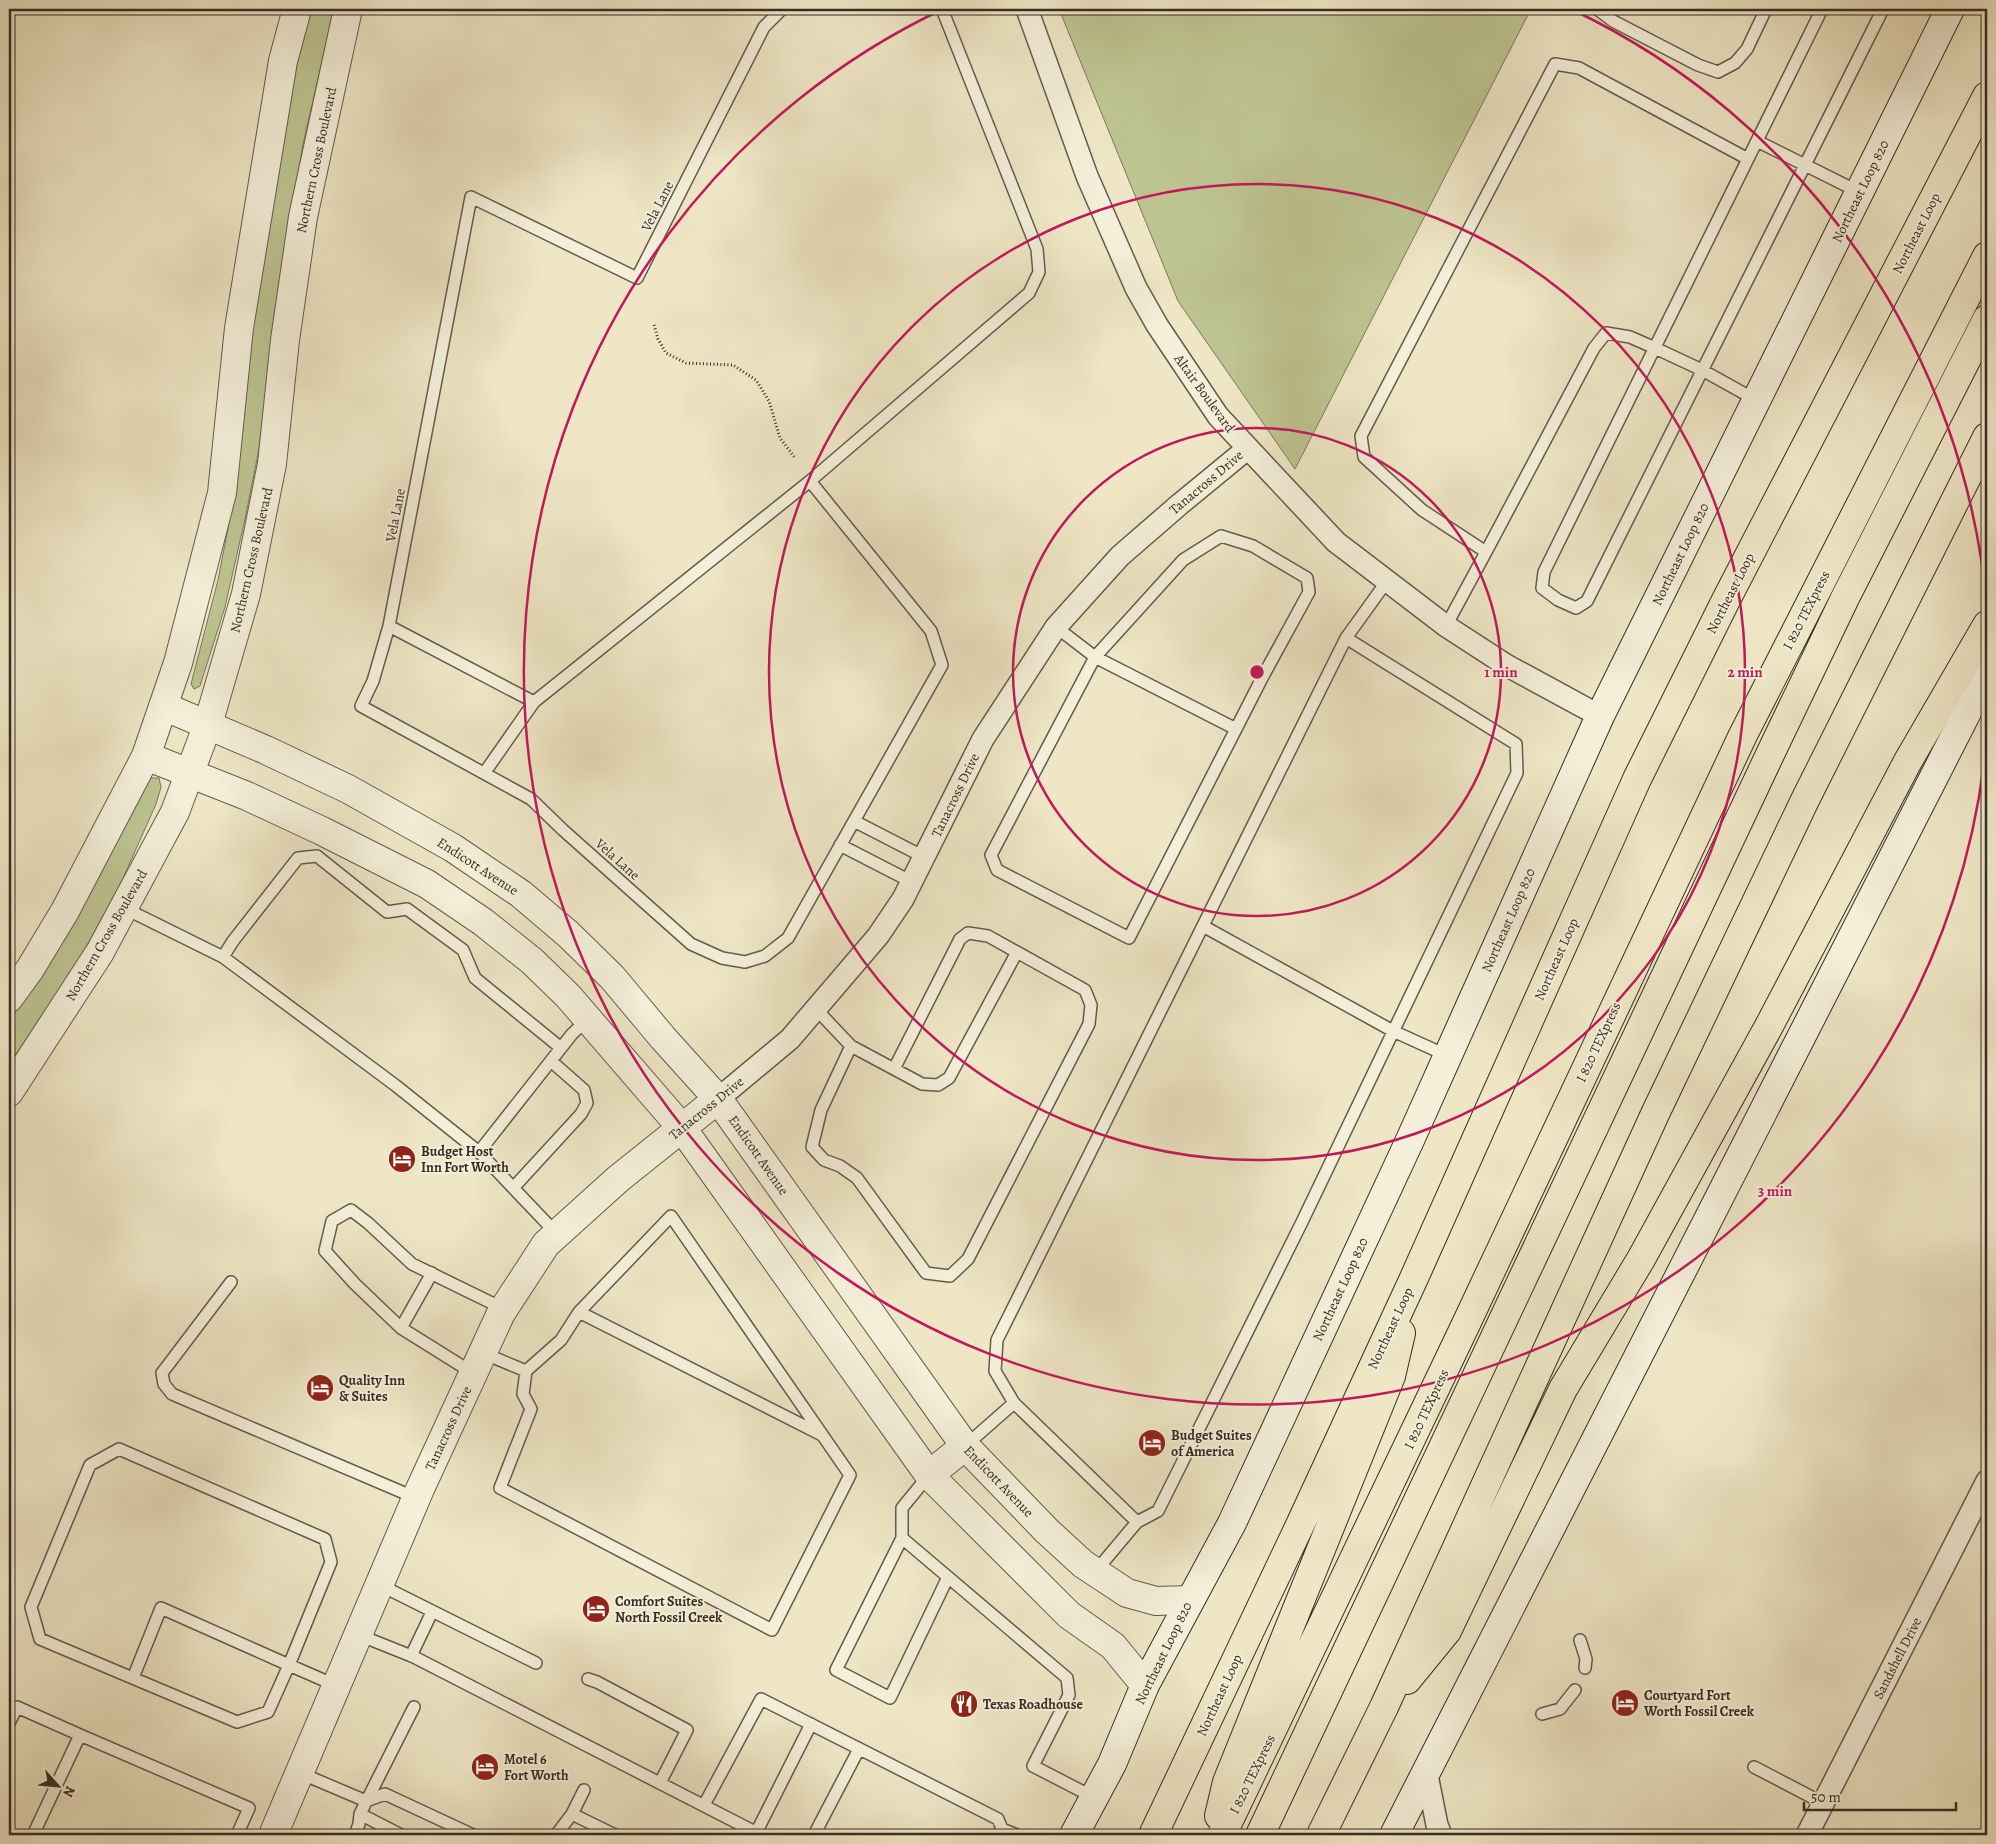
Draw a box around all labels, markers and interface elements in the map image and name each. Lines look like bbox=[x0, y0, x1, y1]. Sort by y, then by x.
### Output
street label: Northern Cross Boulevard bbox=[292, 85, 341, 235]
street label: Northeast Loop 820 bbox=[1827, 137, 1894, 246]
street label: Vela Lane bbox=[636, 178, 678, 236]
street label: Northeast Loop bbox=[1888, 190, 1945, 277]
street label: Altair Boulevard bbox=[1169, 350, 1240, 437]
street label: Tanacross Drive bbox=[1165, 446, 1247, 519]
street label: Northern Cross Boulevard bbox=[226, 485, 278, 635]
street label: Vela Lane bbox=[381, 487, 410, 544]
street label: Northeast Loop 820 bbox=[1647, 500, 1714, 609]
street label: Northeast Loop bbox=[1702, 550, 1759, 637]
street label: I 820 TEXpress bbox=[1778, 567, 1835, 653]
text: 1 min bbox=[1484, 662, 1518, 682]
text: 2 min bbox=[1727, 662, 1763, 682]
centre of rings bbox=[1248, 663, 1266, 681]
street label: Tanacross Drive bbox=[927, 750, 984, 840]
street label: Endicott Avenue bbox=[433, 833, 522, 900]
street label: Vela Lane bbox=[590, 834, 644, 885]
street label: Northeast Loop 820 bbox=[1477, 865, 1540, 975]
street label: Northern Cross Boulevard bbox=[61, 866, 152, 1004]
street label: Northeast Loop bbox=[1530, 915, 1583, 1003]
street label: I 820 TEXpress bbox=[1572, 999, 1625, 1085]
street label: Tanacross Drive bbox=[665, 1072, 748, 1144]
street label: Endicott Avenue bbox=[724, 1112, 793, 1199]
place label: Budget Host Inn Fort Worth bbox=[421, 1142, 509, 1177]
hotel icon: Budget Host Inn Fort Worth bbox=[387, 1144, 417, 1174]
text: 3 min bbox=[1758, 1181, 1793, 1201]
street label: Northeast Loop 820 bbox=[1308, 1234, 1373, 1344]
street label: Northeast Loop bbox=[1363, 1284, 1418, 1372]
street label: I 820 TEXpress bbox=[1400, 1366, 1453, 1452]
place label: Quality Inn & Suites bbox=[339, 1371, 405, 1406]
hotel icon: Quality Inn & Suites bbox=[305, 1373, 335, 1403]
street label: Tanacross Drive bbox=[421, 1383, 476, 1474]
place label: Budget Suites of America bbox=[1171, 1426, 1252, 1461]
hotel icon: Budget Suites of America bbox=[1137, 1428, 1167, 1458]
street label: Endicott Avenue bbox=[959, 1441, 1038, 1522]
place label: Comfort Suites North Fossil Creek bbox=[615, 1592, 723, 1627]
hotel icon: Comfort Suites North Fossil Creek bbox=[581, 1594, 611, 1624]
street label: Northeast Loop 820 bbox=[1130, 1599, 1197, 1708]
street label: Sandshell Drive bbox=[1869, 1614, 1926, 1702]
street label: Northeast Loop bbox=[1192, 1651, 1247, 1739]
place label: Courtyard Fort Worth Fossil Creek bbox=[1643, 1686, 1755, 1721]
hotel icon: Courtyard Fort Worth Fossil Creek bbox=[1610, 1688, 1640, 1718]
restaurant icon: Texas Roadhouse bbox=[949, 1689, 979, 1719]
place label: Texas Roadhouse bbox=[983, 1695, 1083, 1714]
street label: I 820 TEXpress bbox=[1225, 1731, 1280, 1817]
place label: Motel 6 Fort Worth bbox=[504, 1750, 569, 1785]
hotel icon: Motel 6 Fort Worth bbox=[470, 1752, 500, 1782]
north arrow bbox=[32, 1762, 82, 1812]
scale bar bbox=[1804, 1779, 1956, 1811]
text: N bbox=[58, 1783, 80, 1801]
text: 50 m bbox=[1811, 1787, 1841, 1807]

